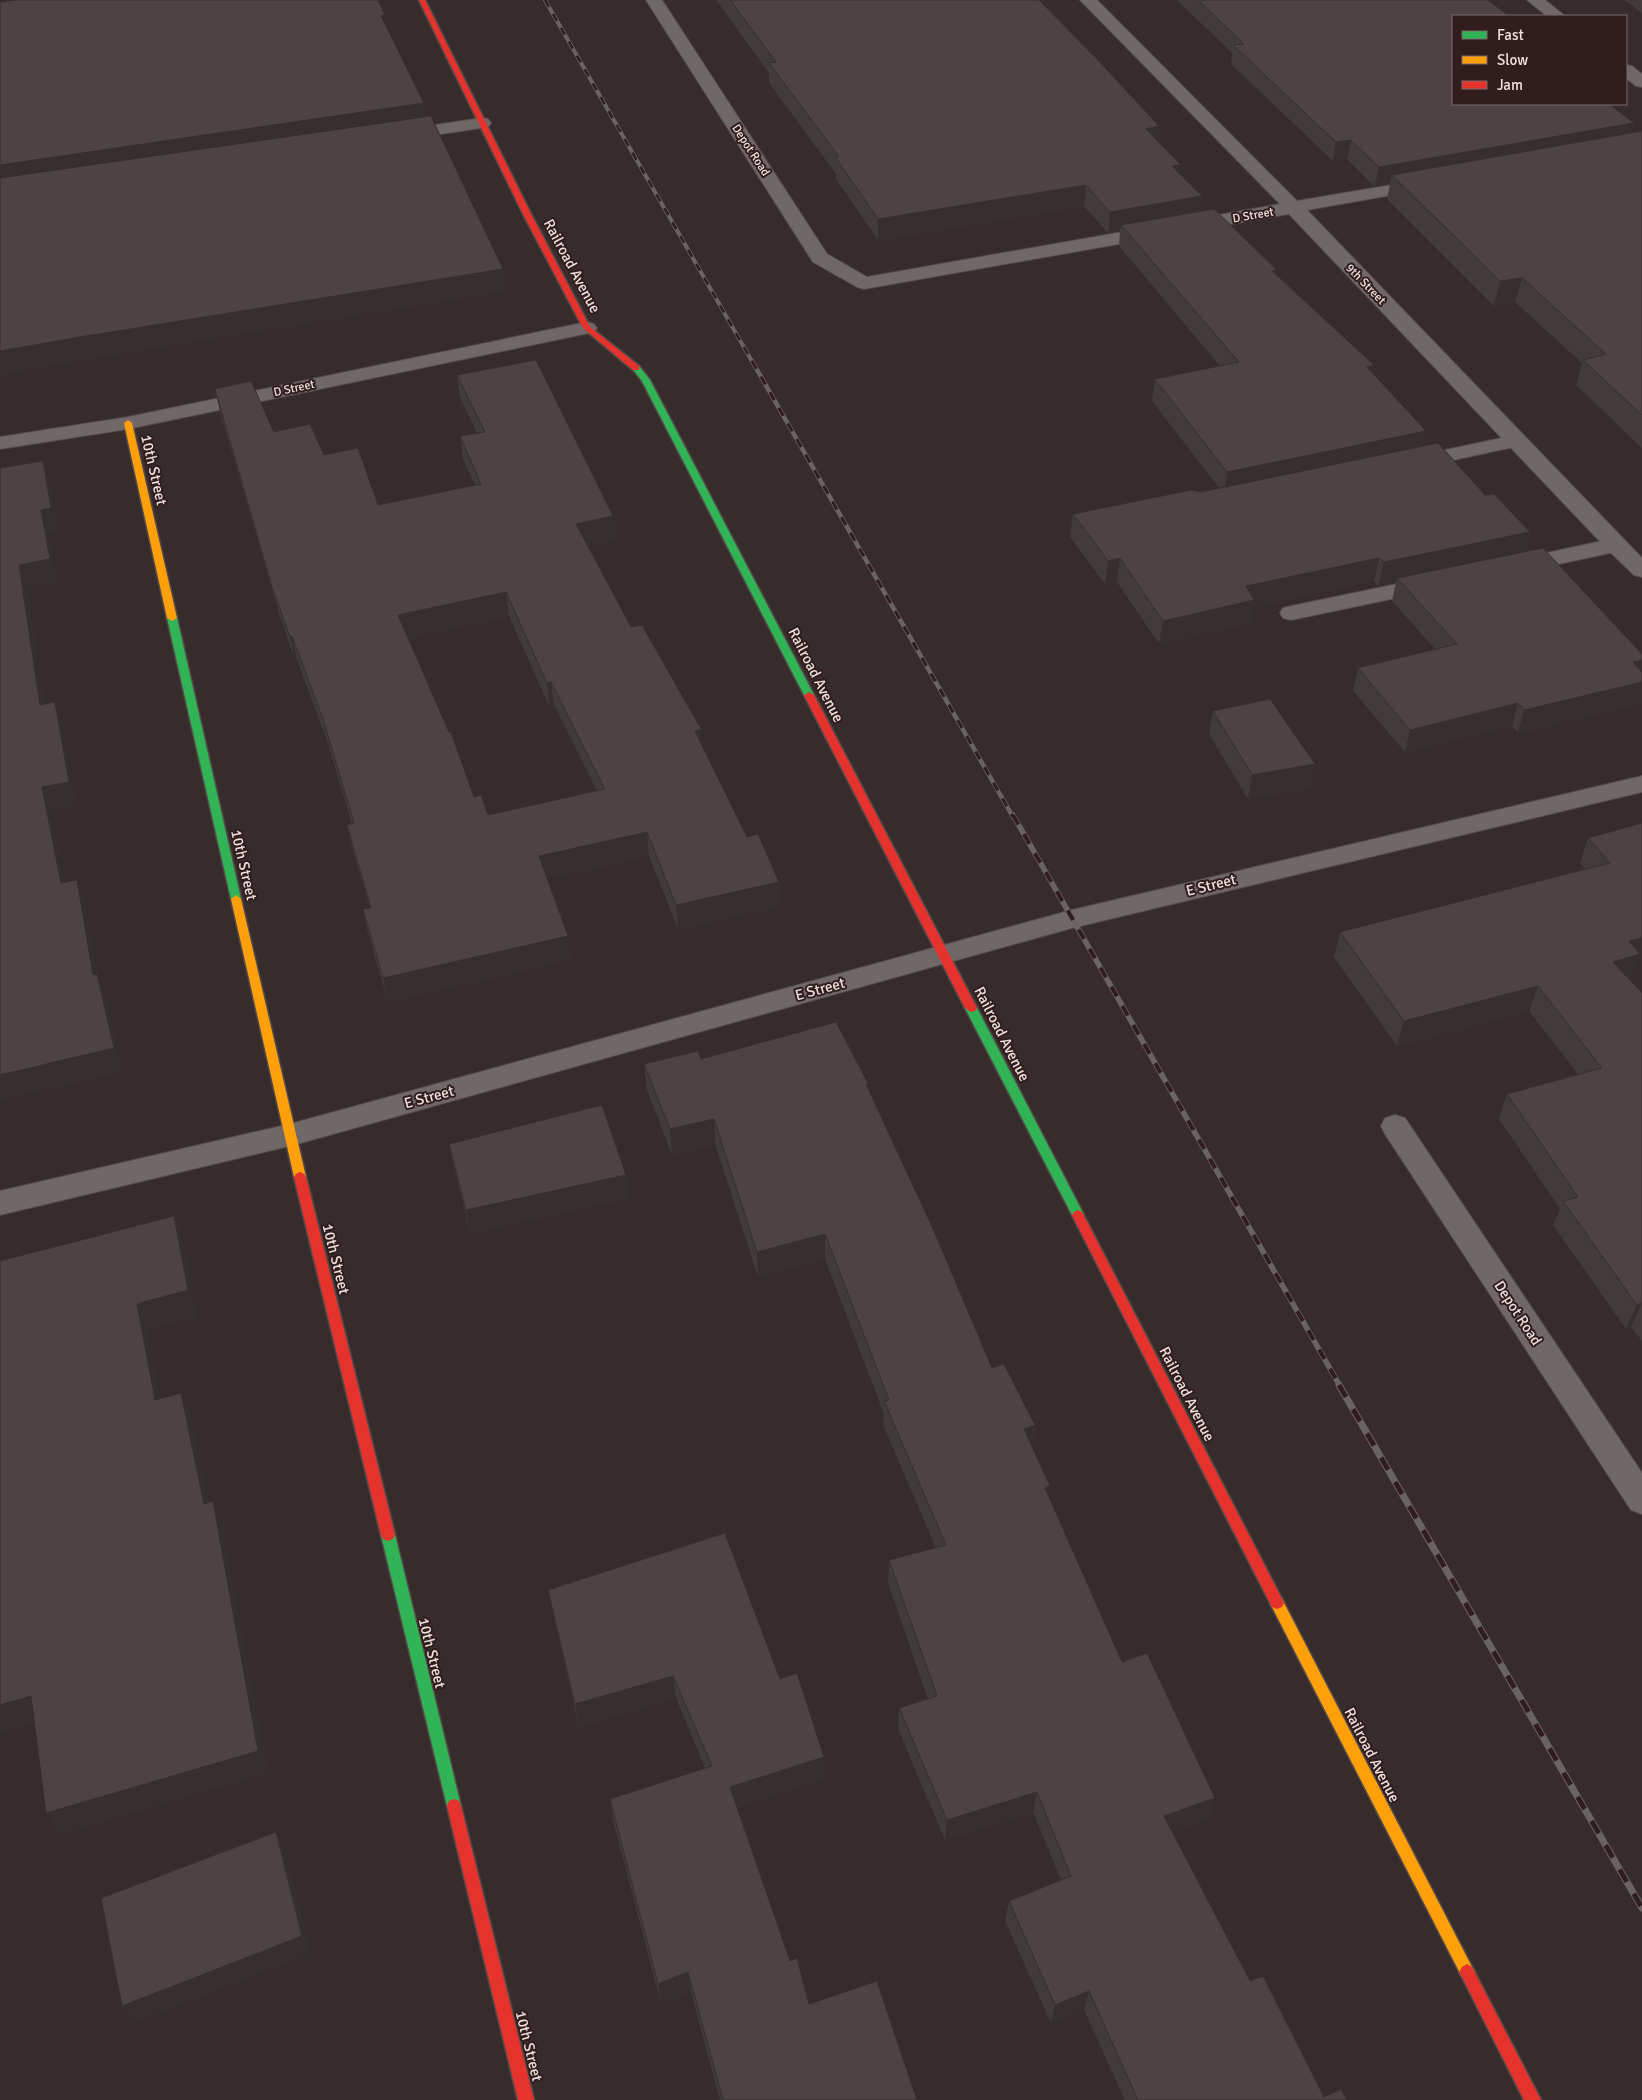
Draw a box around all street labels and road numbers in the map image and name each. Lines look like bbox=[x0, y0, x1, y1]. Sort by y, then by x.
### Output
street label: Depot Road bbox=[728, 122, 773, 179]
street label: D Street bbox=[1231, 204, 1275, 226]
street label: Railroad Avenue bbox=[540, 216, 604, 316]
street label: 9th Street bbox=[1342, 261, 1389, 308]
street label: D Street bbox=[272, 377, 316, 400]
street label: 10th Street bbox=[137, 433, 171, 507]
street label: Railroad Avenue bbox=[784, 625, 848, 725]
street label: 10th Street bbox=[227, 828, 261, 902]
street label: E Street bbox=[1184, 870, 1238, 900]
street label: E Street bbox=[793, 974, 847, 1004]
street label: Railroad Avenue bbox=[970, 984, 1034, 1084]
street label: E Street bbox=[402, 1082, 456, 1112]
street label: 10th Street bbox=[319, 1222, 353, 1296]
street label: Depot Road bbox=[1490, 1277, 1546, 1349]
street label: Railroad Avenue bbox=[1155, 1344, 1219, 1444]
street label: 10th Street bbox=[415, 1616, 449, 1690]
street label: Railroad Avenue bbox=[1340, 1705, 1404, 1805]
street label: 10th Street bbox=[512, 2009, 546, 2083]

